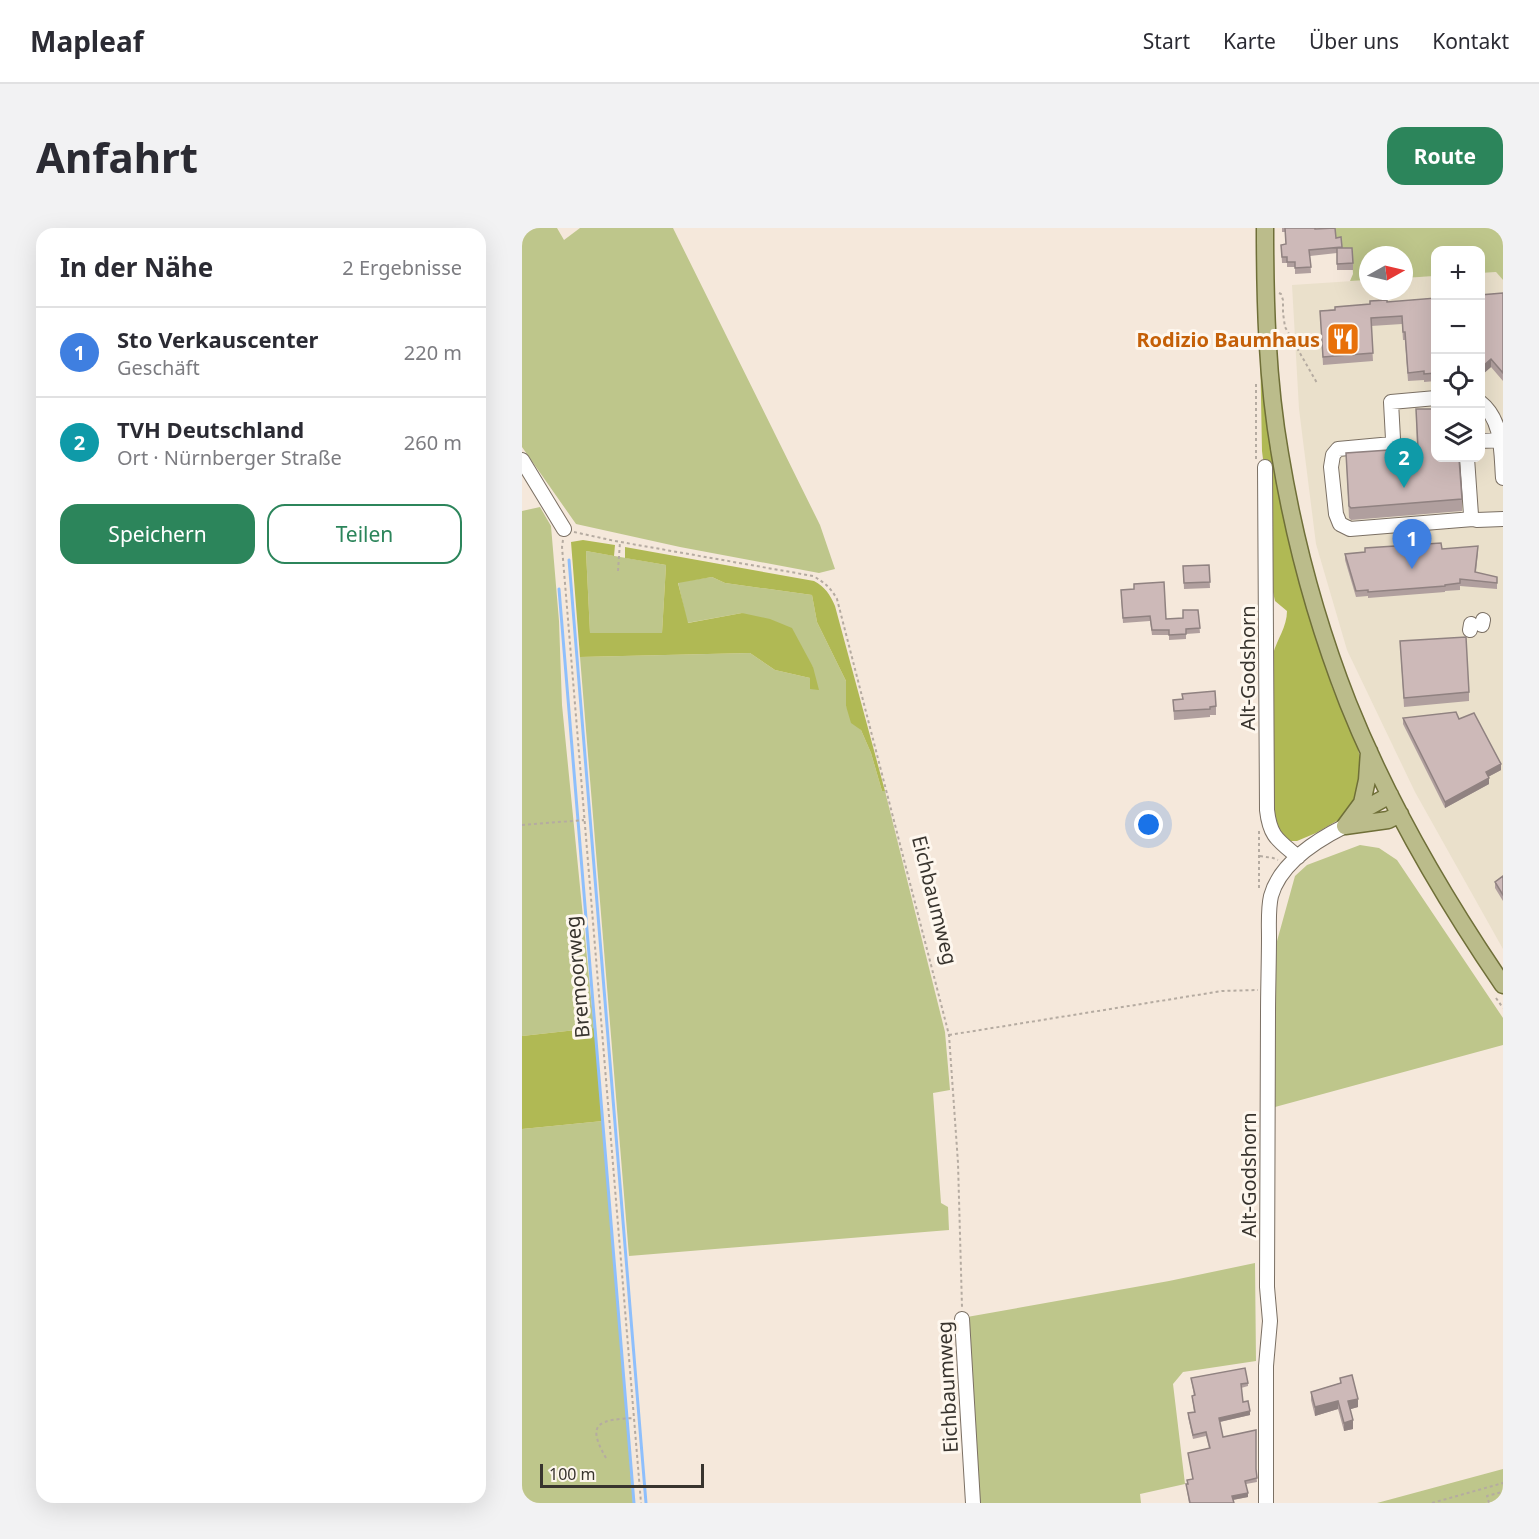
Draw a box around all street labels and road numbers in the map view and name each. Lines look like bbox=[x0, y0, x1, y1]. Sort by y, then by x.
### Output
street label: Alt-Godshorn bbox=[1234, 605, 1261, 731]
street label: Eichbaumweg bbox=[906, 833, 964, 967]
street label: Bremoorweg bbox=[558, 915, 596, 1039]
street label: Alt-Godshorn bbox=[1235, 1112, 1262, 1238]
street label: Eichbaumweg bbox=[930, 1320, 964, 1454]

